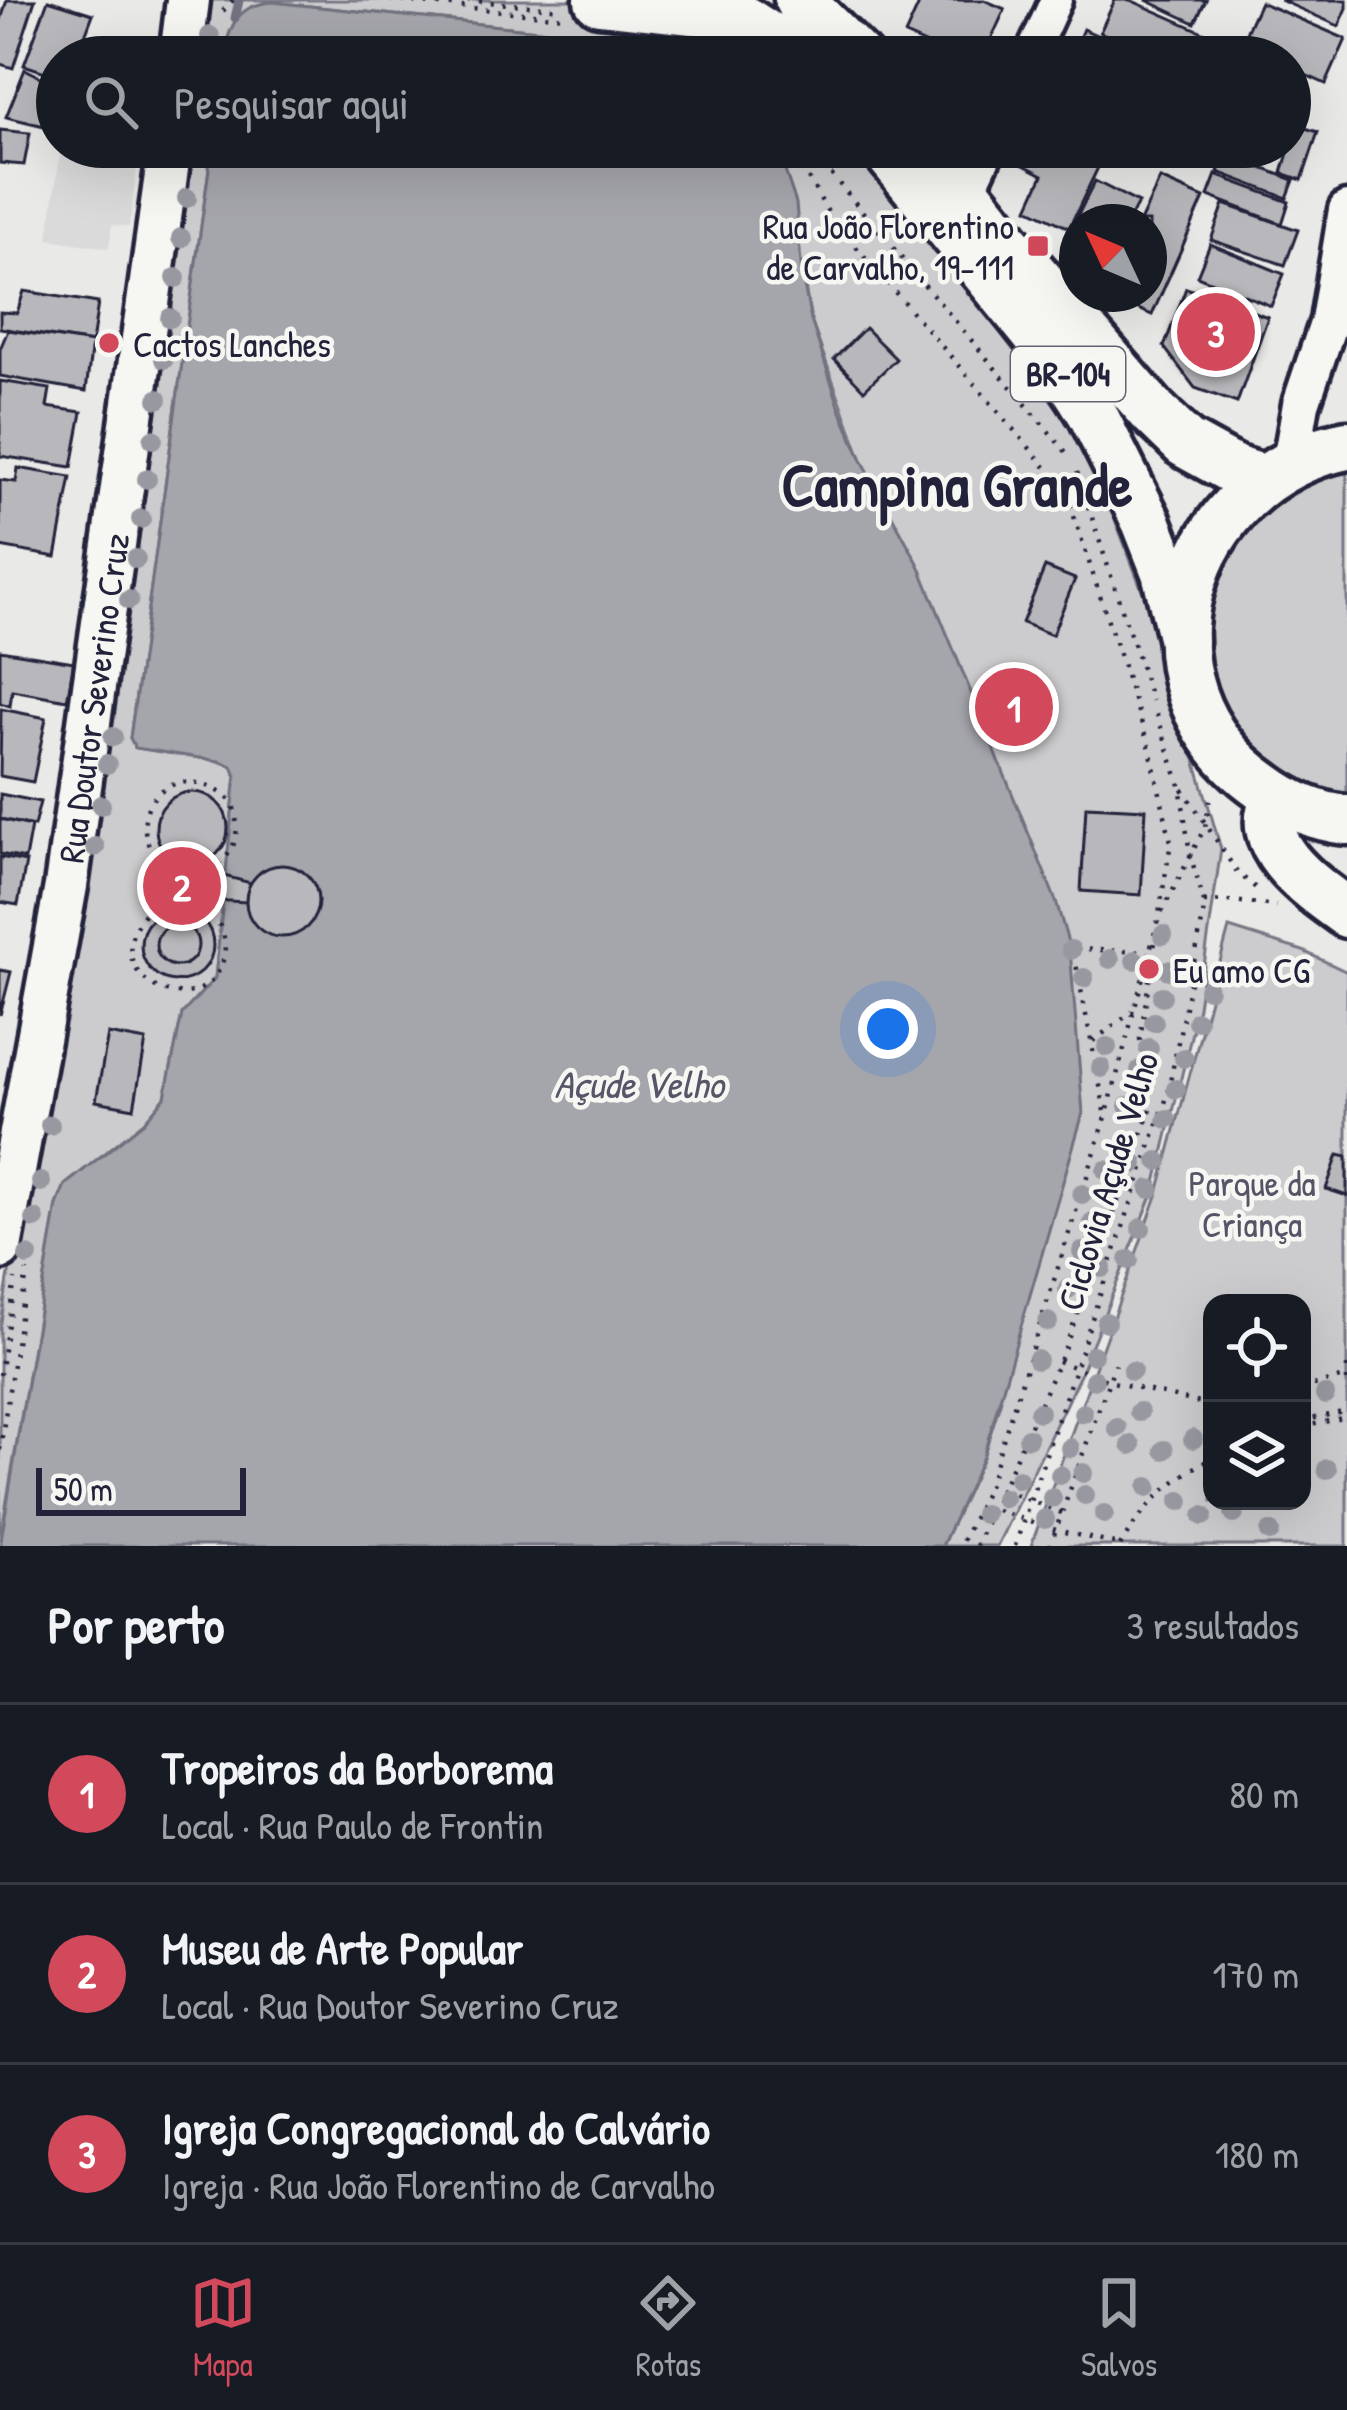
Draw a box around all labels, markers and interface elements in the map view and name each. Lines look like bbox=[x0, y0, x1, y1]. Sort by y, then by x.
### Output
search box bbox=[36, 36, 1311, 168]
icon: search bbox=[78, 69, 144, 135]
text: Pesquisar aqui bbox=[174, 72, 409, 133]
place label: Rua João Florentino de Carvalho, 19-111 bbox=[763, 201, 1014, 291]
north arrow bbox=[1059, 204, 1167, 312]
marker: Rua João Florentino de Carvalho, 19-111 bbox=[1025, 233, 1051, 259]
pin: 3 bbox=[1177, 287, 1255, 377]
place label: Cactos Lanches bbox=[133, 319, 331, 368]
marker: Cactos Lanches bbox=[96, 330, 122, 356]
road number: BR-104 bbox=[1011, 347, 1125, 401]
district label: Campina Grande bbox=[782, 443, 1132, 526]
street label: Rua Doutor Severino Cruz bbox=[45, 530, 140, 866]
pin: 1 bbox=[975, 662, 1053, 752]
pin: 2 bbox=[143, 841, 221, 931]
place label: Eu amo CG bbox=[1173, 945, 1311, 994]
marker: Eu amo CG bbox=[1136, 956, 1162, 982]
your location bbox=[858, 999, 918, 1059]
street label: Ciclovia Açude Velho bbox=[1045, 1046, 1169, 1316]
water label: Açude Velho bbox=[554, 1057, 727, 1110]
park label: Parque da Criança bbox=[1188, 1158, 1316, 1248]
map controls bbox=[1203, 1294, 1311, 1510]
button: locate bbox=[1203, 1294, 1311, 1402]
button: layers bbox=[1203, 1402, 1311, 1510]
scale bar bbox=[36, 1462, 246, 1515]
text: 50 m bbox=[54, 1467, 113, 1511]
text: Por perto bbox=[48, 1590, 224, 1659]
text: 3 resultados bbox=[1126, 1598, 1299, 1651]
text: Tropeiros da Borborema bbox=[162, 1737, 553, 1798]
text: 1 bbox=[80, 1767, 94, 1820]
text: 80 m bbox=[1229, 1767, 1299, 1820]
text: Local · Rua Paulo de Frontin bbox=[162, 1798, 544, 1851]
text: Museu de Arte Popular bbox=[162, 1917, 523, 1978]
text: 2 bbox=[78, 1947, 96, 2000]
text: 170 m bbox=[1213, 1947, 1299, 2000]
text: Local · Rua Doutor Severino Cruz bbox=[162, 1978, 619, 2031]
text: Igreja Congregacional do Calvário bbox=[162, 2097, 710, 2158]
text: 3 bbox=[78, 2127, 96, 2180]
text: 180 m bbox=[1215, 2127, 1299, 2180]
text: Igreja · Rua João Florentino de Carvalho bbox=[162, 2158, 715, 2211]
tab: Mapa bbox=[190, 2270, 256, 2386]
tab: Rotas bbox=[635, 2270, 701, 2386]
tab: Salvos bbox=[1081, 2270, 1157, 2386]

